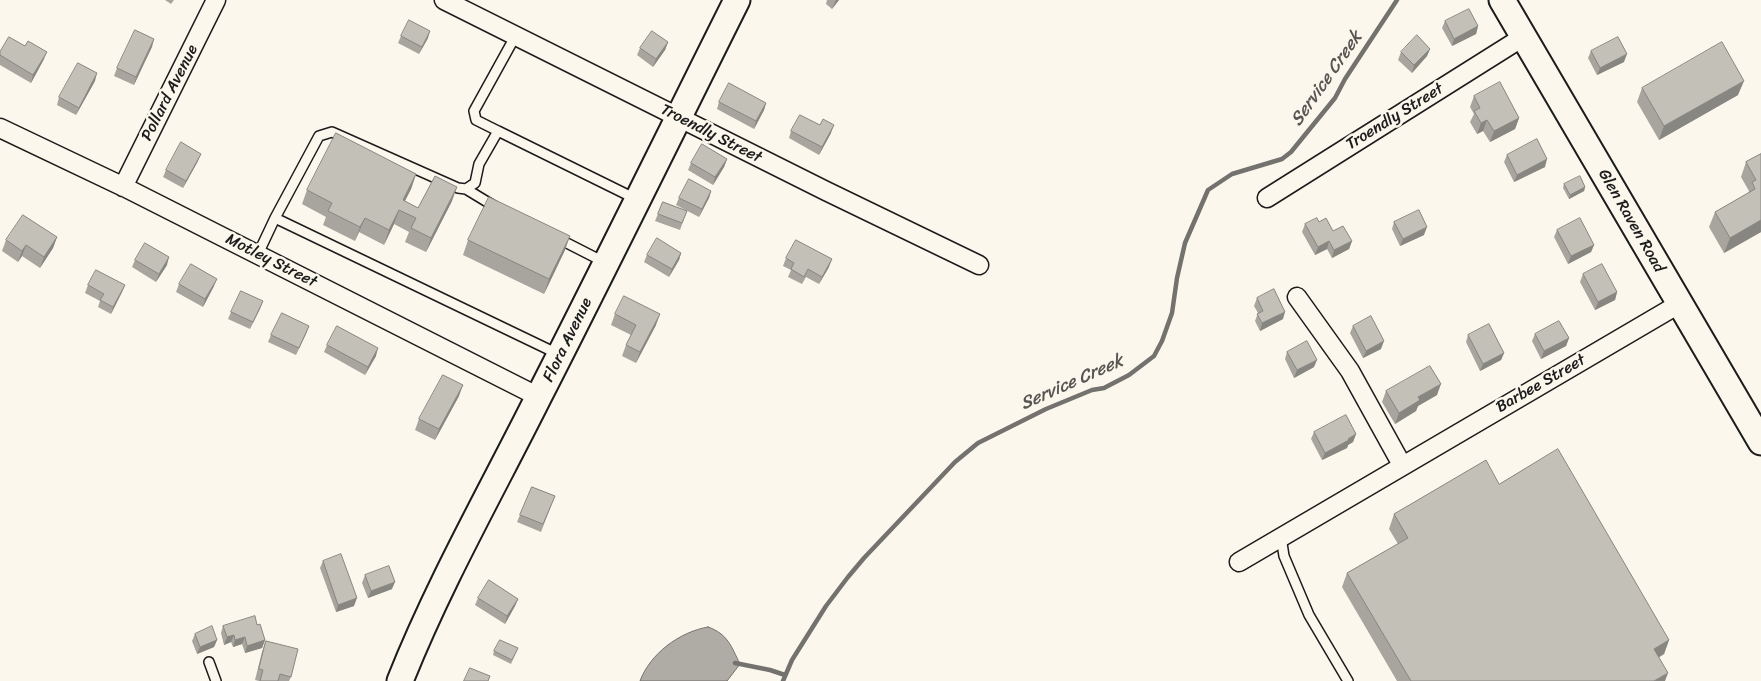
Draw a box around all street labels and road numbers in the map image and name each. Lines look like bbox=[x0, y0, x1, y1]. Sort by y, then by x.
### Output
street label: Pollard Avenue bbox=[138, 42, 202, 144]
street label: Troendly Street bbox=[1343, 79, 1447, 155]
street label: Troendly Street bbox=[657, 100, 765, 168]
street label: Glen Raven Road bbox=[1594, 166, 1668, 276]
street label: Motley Street bbox=[222, 230, 320, 292]
street label: Flora Avenue bbox=[539, 295, 597, 385]
street label: Barbee Street bbox=[1493, 351, 1589, 417]

